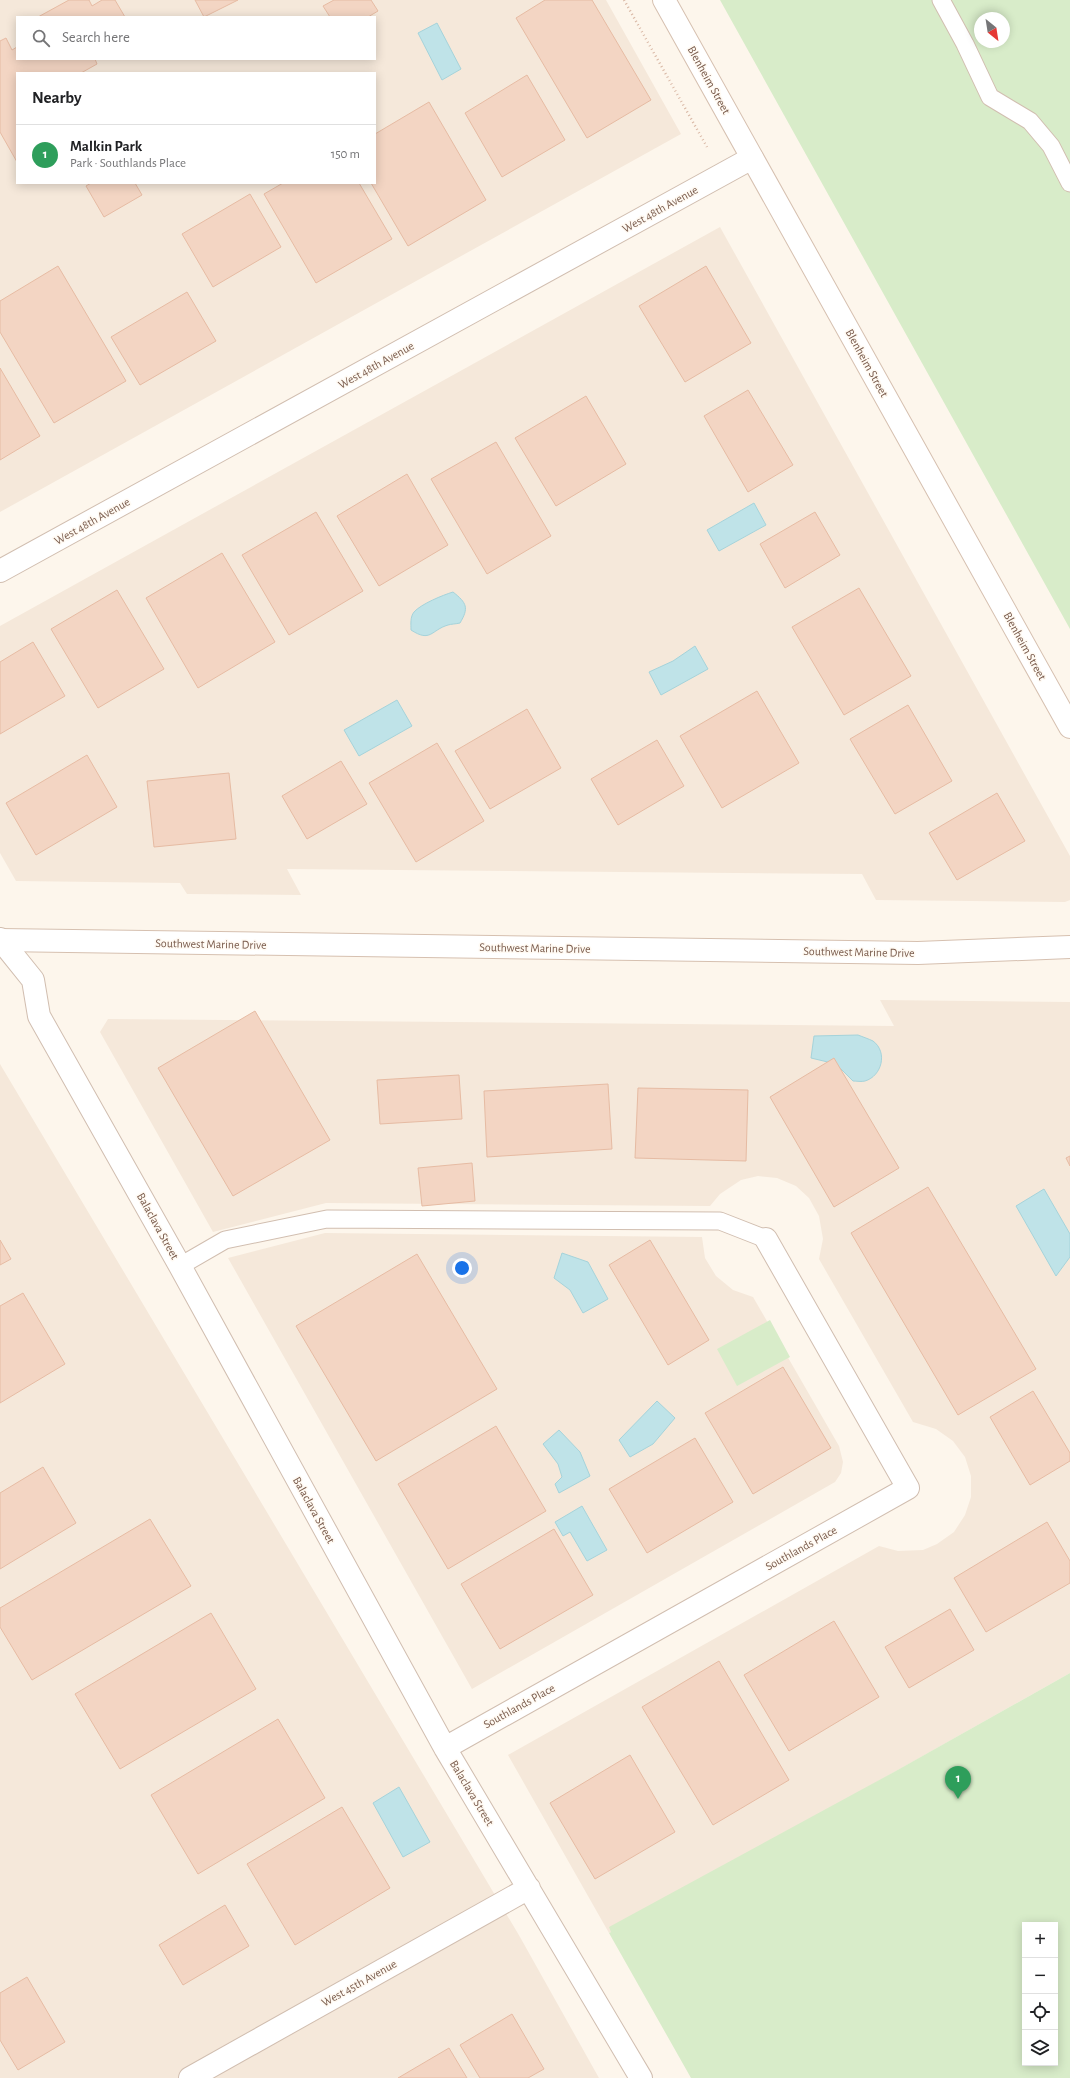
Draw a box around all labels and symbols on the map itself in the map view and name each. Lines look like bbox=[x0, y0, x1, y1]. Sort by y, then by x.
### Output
north arrow bbox=[974, 12, 1010, 48]
street label: Blenheim Street bbox=[685, 44, 733, 116]
street label: West 48th Avenue bbox=[620, 183, 700, 235]
street label: Blenheim Street bbox=[843, 327, 891, 399]
street label: West 48th Avenue bbox=[336, 339, 416, 391]
street label: West 48th Avenue bbox=[52, 495, 132, 547]
street label: Blenheim Street bbox=[1001, 610, 1049, 682]
street label: Southwest Marine Drive bbox=[155, 937, 267, 951]
street label: Southwest Marine Drive bbox=[479, 941, 591, 955]
street label: Southwest Marine Drive bbox=[803, 945, 915, 959]
street label: Balaclava Street bbox=[135, 1191, 181, 1261]
your location bbox=[452, 1258, 472, 1278]
street label: Balaclava Street bbox=[291, 1475, 337, 1545]
street label: Southlands Place bbox=[763, 1523, 839, 1573]
street label: Southlands Place bbox=[481, 1681, 557, 1731]
street label: Balaclava Street bbox=[448, 1758, 496, 1828]
pin: 1 bbox=[945, 1766, 971, 1799]
street label: West 45th Avenue bbox=[319, 1957, 399, 2009]

